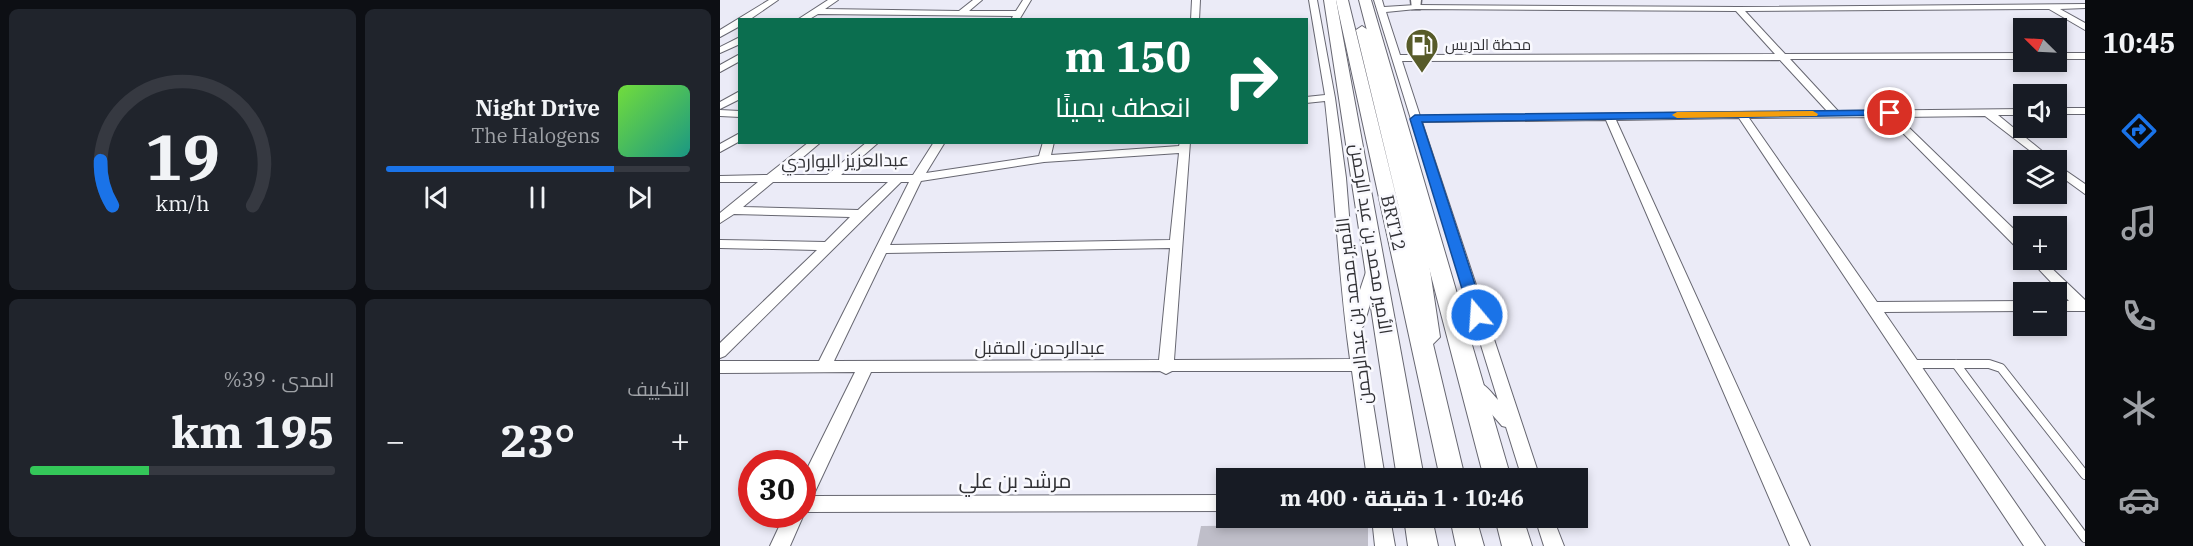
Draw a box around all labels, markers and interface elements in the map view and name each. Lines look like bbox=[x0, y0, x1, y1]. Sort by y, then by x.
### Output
north arrow bbox=[2013, 18, 2067, 72]
map controls bbox=[2013, 18, 2067, 336]
text: 10:45 bbox=[2103, 25, 2176, 60]
fuel station icon: محطة الدريس bbox=[1404, 27, 1440, 74]
text: 150 m bbox=[1065, 29, 1191, 84]
place label: محطة الدريس bbox=[1445, 35, 1531, 55]
icon: right bbox=[1212, 42, 1290, 120]
button: sound bbox=[2013, 84, 2067, 138]
pin bbox=[1864, 87, 1915, 138]
text: انعطف يمينًا bbox=[1055, 89, 1191, 124]
text: Night Drive bbox=[475, 93, 600, 122]
icon: arrive bbox=[1873, 96, 1906, 129]
icon: directions bbox=[2118, 110, 2160, 152]
text: 19 bbox=[145, 117, 220, 198]
text: The Halogens bbox=[471, 122, 600, 149]
street label: الأمير محمد بن عبد الرحمن bbox=[1345, 142, 1398, 336]
street label: عبدالعزيز البواردي bbox=[781, 148, 909, 176]
button: layers bbox=[2013, 150, 2067, 204]
icon: previous bbox=[420, 181, 453, 214]
icon: pause bbox=[521, 181, 554, 214]
icon: next bbox=[623, 181, 656, 214]
text: km/h bbox=[155, 190, 209, 218]
street label: BRT12 bbox=[1376, 193, 1411, 253]
icon: music bbox=[2118, 202, 2160, 244]
street label: الأمير محمد بن عبدالرحمن bbox=[1331, 216, 1376, 406]
button: + bbox=[2013, 216, 2067, 270]
button: − bbox=[2013, 282, 2067, 336]
position arrow bbox=[1445, 283, 1509, 347]
icon: phone bbox=[2118, 295, 2160, 337]
street label: عبدالرحمن المقبل bbox=[975, 336, 1106, 359]
text: المدى · 39% bbox=[223, 366, 335, 393]
text: التكييف bbox=[627, 375, 690, 402]
icon: climate bbox=[2118, 387, 2160, 429]
text: 195 km bbox=[171, 402, 335, 460]
text: 23° bbox=[500, 411, 575, 469]
text: − bbox=[386, 419, 405, 462]
text: + bbox=[670, 419, 690, 462]
speed limit sign: 30 bbox=[738, 450, 816, 528]
street label: مرشد بن علي bbox=[959, 466, 1071, 497]
icon: car bbox=[2118, 479, 2160, 521]
text: 10:46 · 1 دقيقة · 400 m bbox=[1280, 483, 1524, 512]

